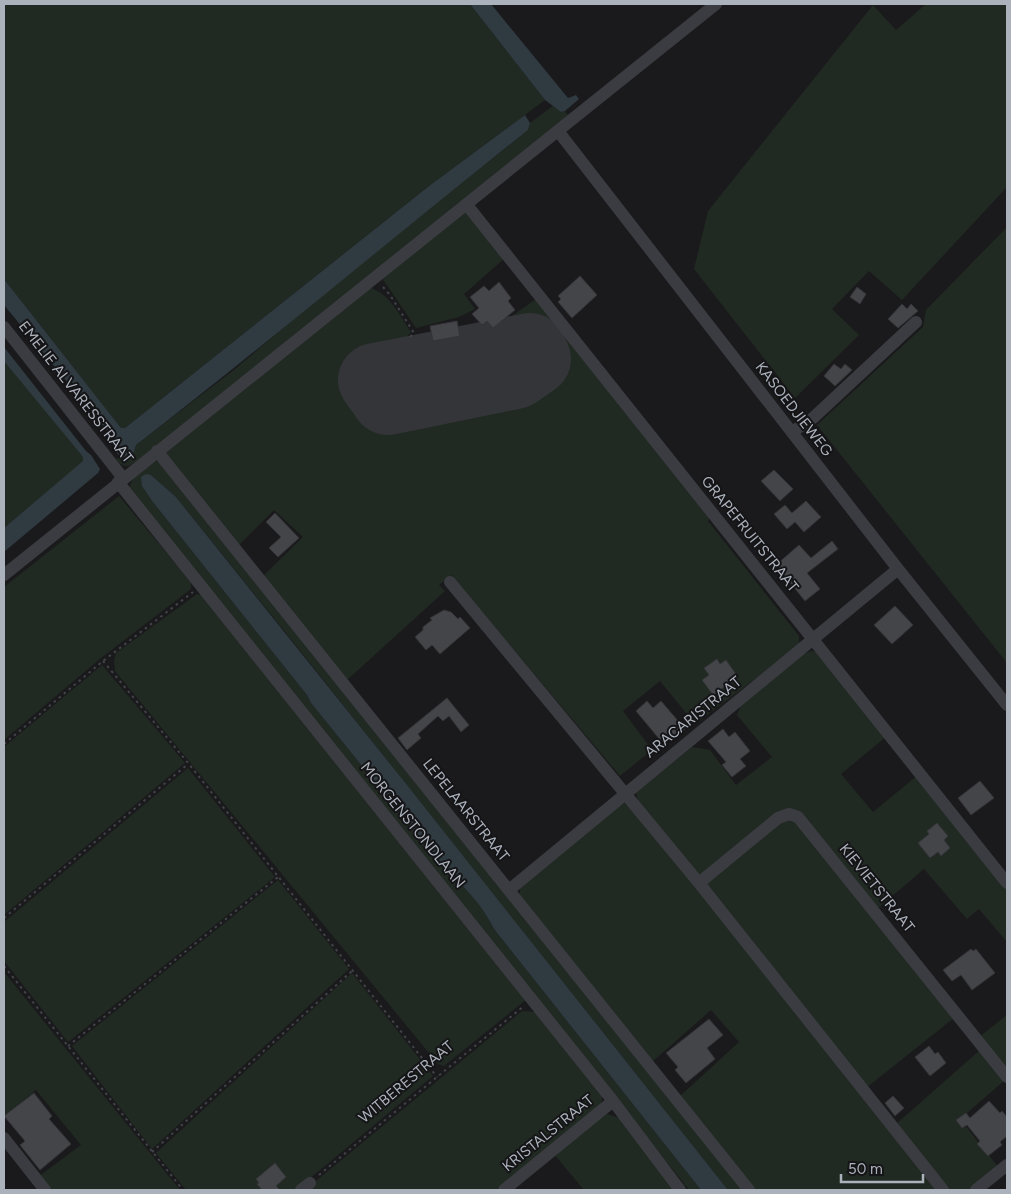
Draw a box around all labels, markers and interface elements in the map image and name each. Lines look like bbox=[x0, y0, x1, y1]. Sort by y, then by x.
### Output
street label: EMELIE ALVARESSTRAAT bbox=[15, 317, 138, 467]
street label: KASOEDJIEWEG bbox=[752, 358, 836, 460]
street label: GRAPEFRUITSTRAAT bbox=[698, 472, 803, 596]
street label: ARACARISTRAAT bbox=[641, 672, 746, 761]
street label: LEPELAARSTRAAT bbox=[419, 755, 513, 866]
street label: MORGENSTONDLAAN bbox=[357, 759, 469, 891]
street label: KIEVIETSTRAAT bbox=[836, 840, 919, 937]
street label: WITBERESTRAAT bbox=[355, 1037, 458, 1127]
street label: KRISTALSTRAAT bbox=[499, 1090, 598, 1175]
scale bar bbox=[841, 1152, 924, 1184]
text: 50 m bbox=[848, 1160, 883, 1178]

